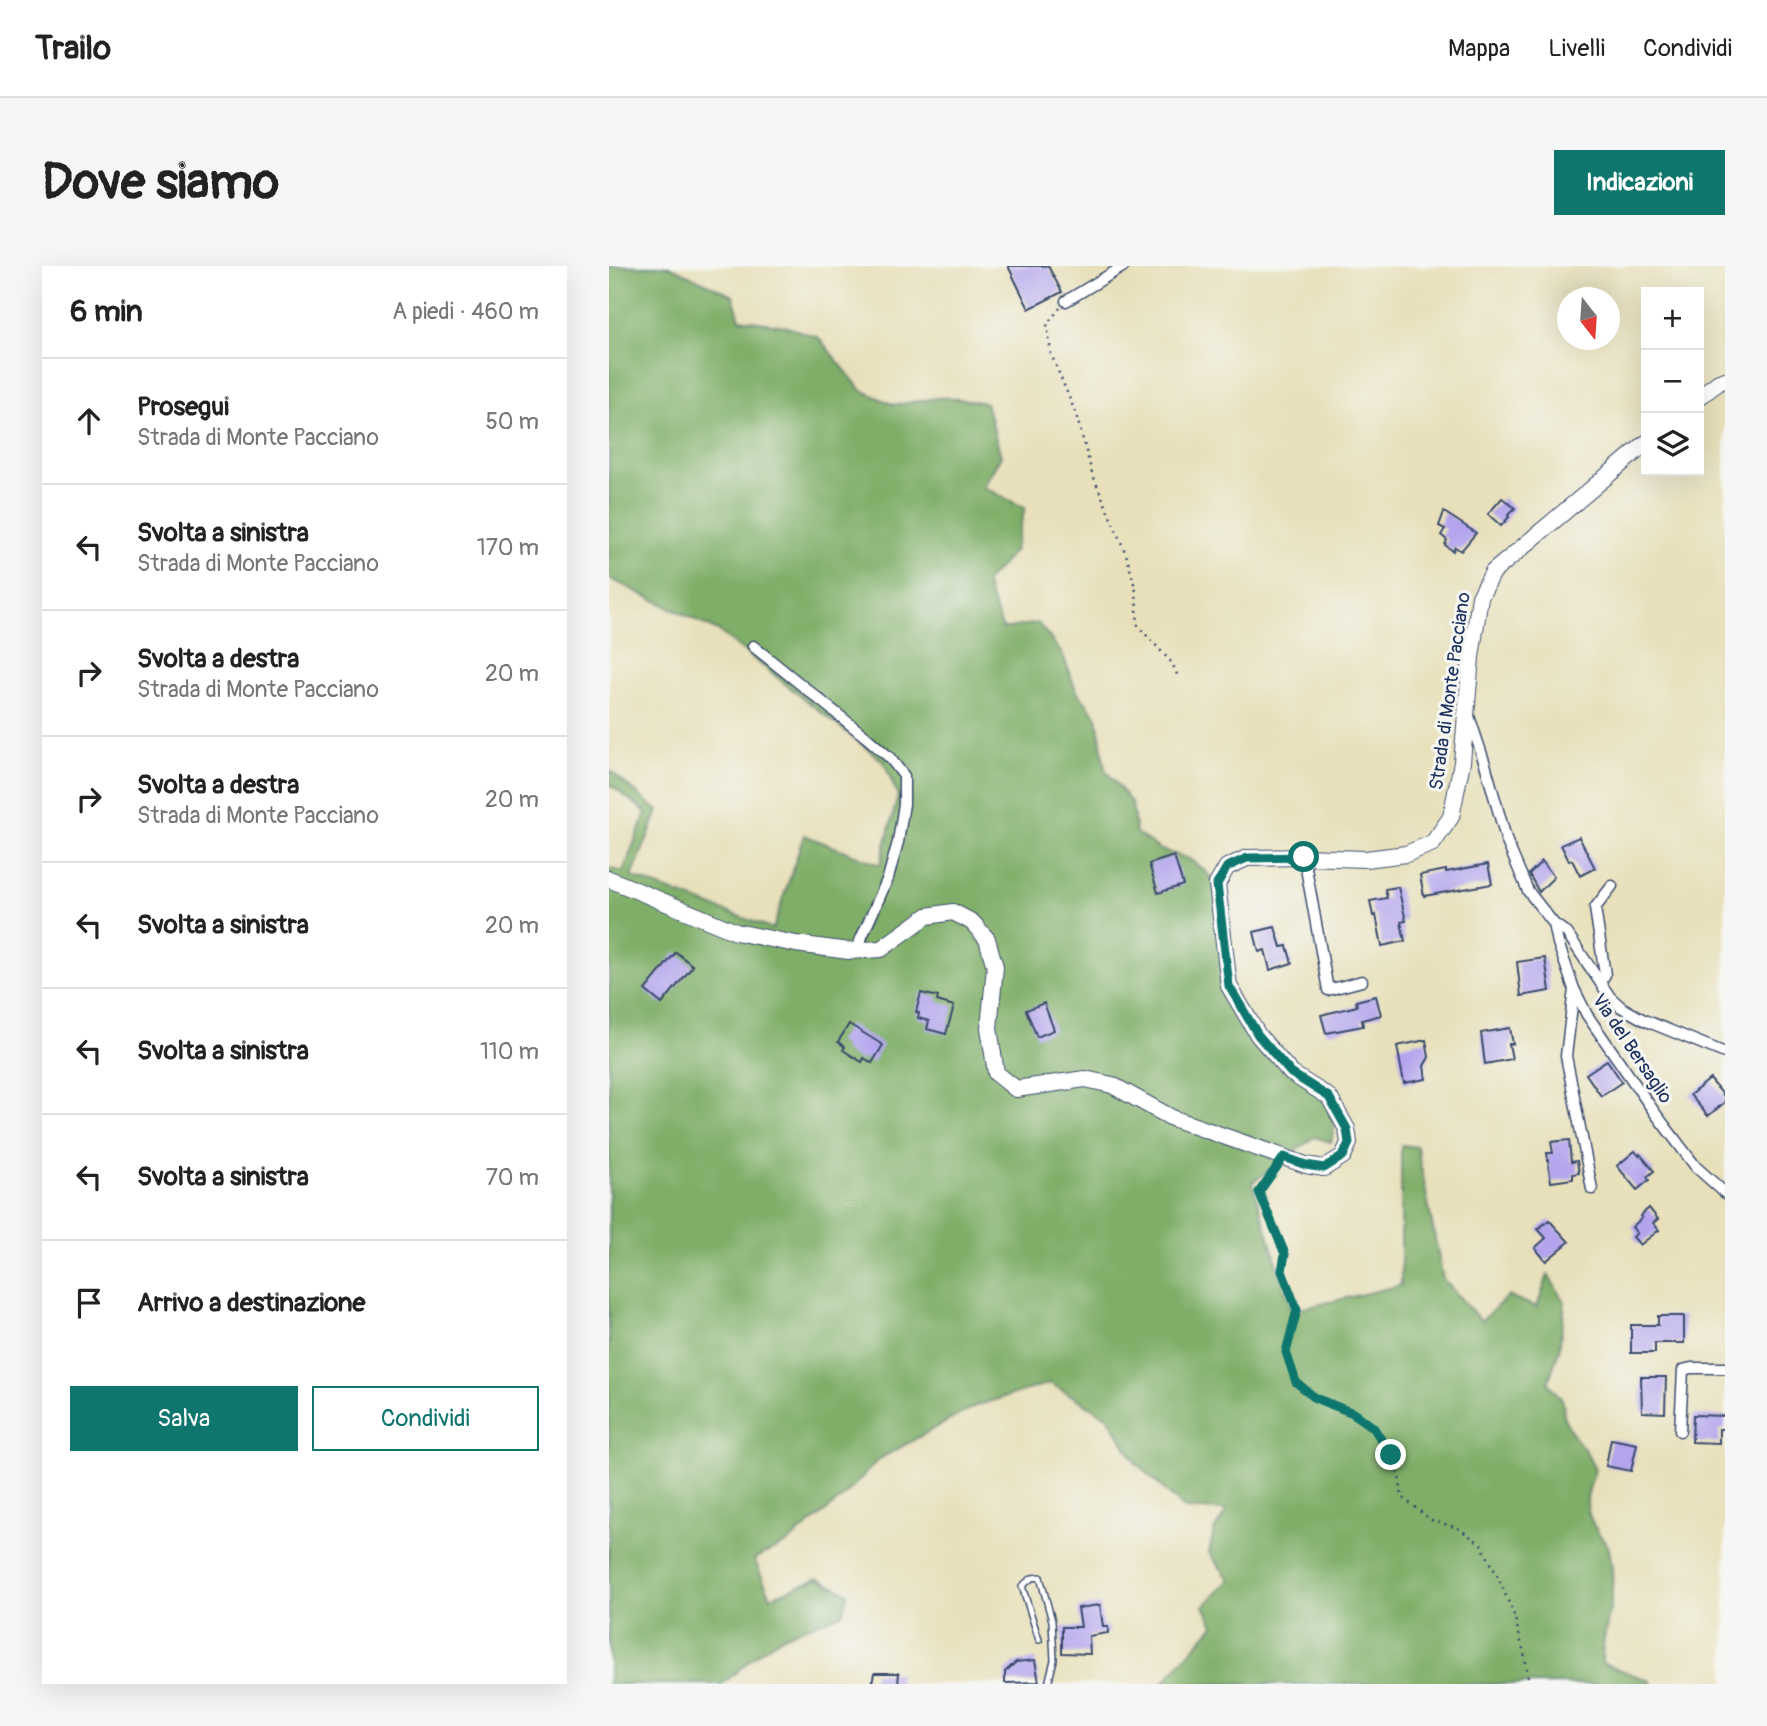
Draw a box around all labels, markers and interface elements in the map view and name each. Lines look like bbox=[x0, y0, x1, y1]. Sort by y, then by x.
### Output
text: Trailo bbox=[35, 28, 111, 69]
text: Mappa bbox=[1448, 34, 1510, 63]
text: Livelli bbox=[1548, 34, 1605, 63]
text: Condividi bbox=[1643, 34, 1732, 63]
button: Indicazioni bbox=[1554, 150, 1725, 215]
text: Dove siamo bbox=[42, 152, 279, 213]
north arrow bbox=[1557, 287, 1620, 350]
map controls bbox=[1641, 287, 1704, 476]
button: + bbox=[1641, 287, 1704, 350]
text: 6 min bbox=[70, 293, 143, 330]
text: A piedi · 460 m bbox=[392, 297, 539, 326]
button: − bbox=[1641, 350, 1704, 413]
text: Prosegui bbox=[137, 391, 229, 423]
icon: ahead bbox=[70, 402, 108, 440]
text: 50 m bbox=[485, 407, 539, 436]
button: layers bbox=[1641, 413, 1704, 476]
text: Strada di Monte Pacciano bbox=[137, 423, 379, 452]
text: Svolta a sinistra bbox=[137, 517, 309, 549]
icon: left bbox=[70, 528, 108, 566]
text: 170 m bbox=[477, 533, 539, 562]
text: Strada di Monte Pacciano bbox=[137, 549, 379, 578]
street label: Strada di Monte Pacciano bbox=[1424, 591, 1476, 792]
text: Svolta a destra bbox=[137, 643, 299, 675]
icon: right bbox=[70, 654, 108, 692]
text: 20 m bbox=[485, 659, 539, 688]
text: Strada di Monte Pacciano bbox=[137, 675, 379, 704]
text: Svolta a destra bbox=[137, 769, 299, 801]
icon: right bbox=[70, 780, 108, 818]
text: 20 m bbox=[485, 785, 539, 814]
text: Strada di Monte Pacciano bbox=[137, 801, 379, 830]
route start bbox=[1288, 841, 1319, 872]
icon: left bbox=[70, 906, 108, 944]
text: Svolta a sinistra bbox=[137, 909, 309, 941]
text: 20 m bbox=[485, 911, 539, 940]
street label: Via del Bersaglio bbox=[1587, 989, 1678, 1108]
icon: left bbox=[70, 1032, 108, 1070]
text: Svolta a sinistra bbox=[137, 1035, 309, 1067]
text: 110 m bbox=[480, 1037, 539, 1066]
icon: left bbox=[70, 1158, 108, 1196]
text: Svolta a sinistra bbox=[137, 1161, 309, 1193]
text: 70 m bbox=[486, 1163, 539, 1192]
icon: arrive bbox=[70, 1284, 108, 1322]
text: Arrivo a destinazione bbox=[137, 1287, 365, 1319]
button: Salva bbox=[70, 1386, 298, 1451]
button: Condividi bbox=[312, 1386, 539, 1451]
route end bbox=[1375, 1439, 1406, 1470]

